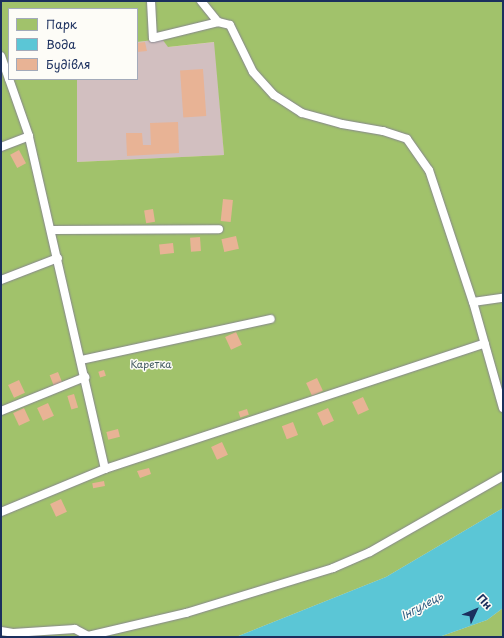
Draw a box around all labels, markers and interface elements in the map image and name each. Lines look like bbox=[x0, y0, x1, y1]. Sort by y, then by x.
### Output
legend bbox=[8, 8, 138, 80]
text: Парк bbox=[46, 15, 77, 33]
text: Вода bbox=[46, 35, 76, 53]
text: Будівля bbox=[46, 55, 91, 73]
park label: Каретка bbox=[130, 358, 172, 370]
water label: Інгулець bbox=[399, 590, 445, 622]
north arrow bbox=[456, 590, 496, 630]
text: Пн bbox=[473, 590, 497, 613]

